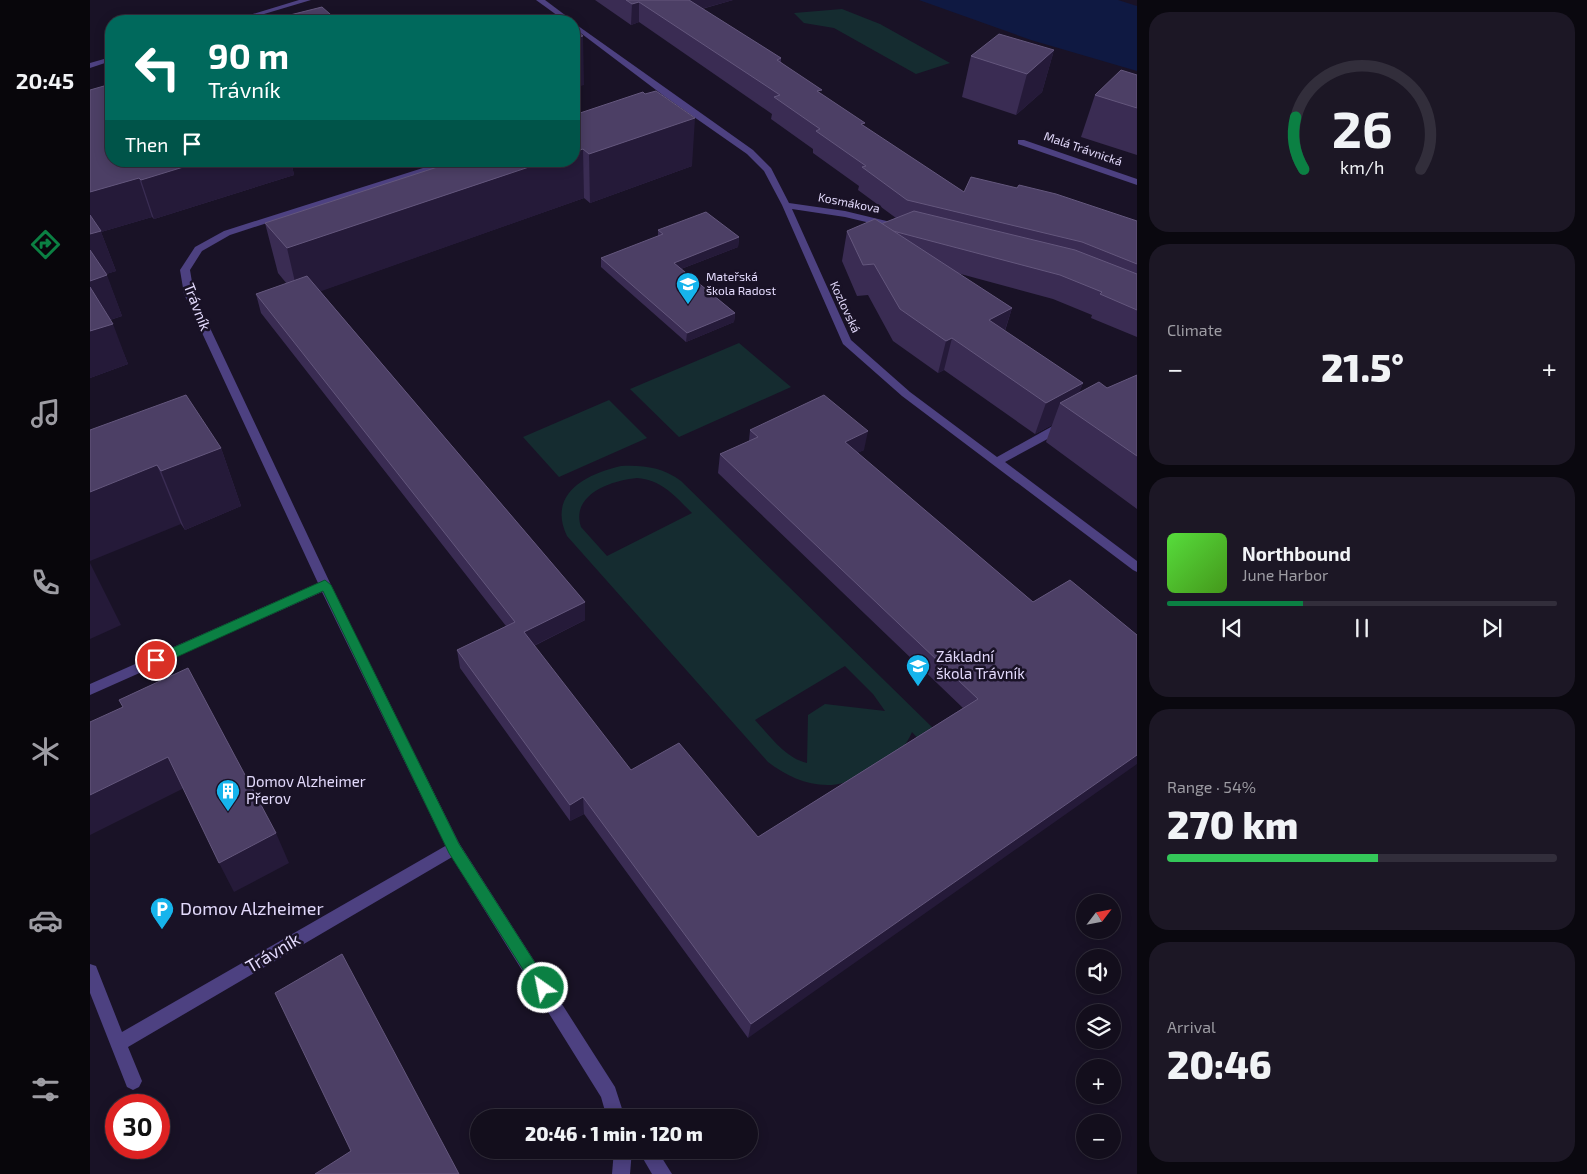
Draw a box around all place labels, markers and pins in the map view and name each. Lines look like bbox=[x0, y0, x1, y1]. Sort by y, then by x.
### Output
place label: Mateřská škola Radost bbox=[706, 269, 776, 297]
school or university icon: Mateřská škola Radost bbox=[675, 271, 701, 305]
pin bbox=[135, 639, 177, 681]
place label: Základní škola Trávník bbox=[936, 647, 1025, 682]
school or university icon: Základní škola Trávník bbox=[905, 653, 931, 687]
place label: Domov Alzheimer Přerov bbox=[246, 772, 366, 807]
building icon: Domov Alzheimer Přerov bbox=[215, 778, 241, 812]
parking icon: Domov Alzheimer bbox=[149, 896, 175, 930]
place label: Domov Alzheimer bbox=[180, 897, 324, 919]

